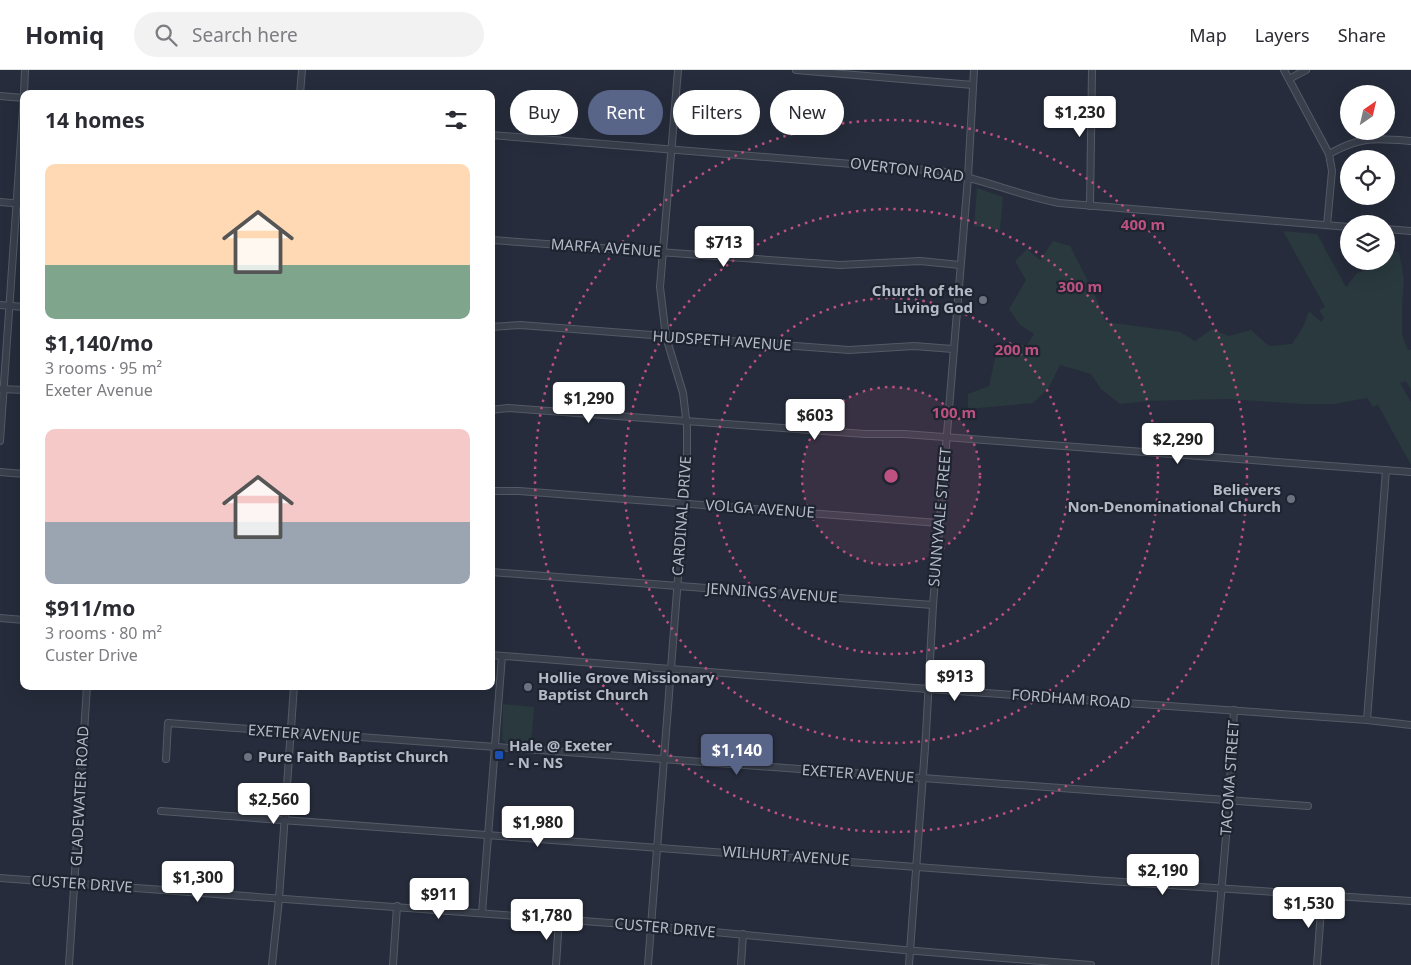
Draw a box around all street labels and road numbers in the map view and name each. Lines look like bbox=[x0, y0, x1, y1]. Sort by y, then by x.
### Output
street label: OVERTON ROAD bbox=[849, 152, 965, 186]
street label: MARFA AVENUE bbox=[550, 233, 662, 261]
street label: HUDSPETH AVENUE bbox=[652, 325, 792, 355]
street label: SUNNYVALE STREET bbox=[923, 446, 955, 587]
street label: CARDINAL DRIVE bbox=[667, 455, 695, 576]
street label: VOLGA AVENUE bbox=[705, 494, 815, 522]
street label: JENNINGS AVENUE bbox=[704, 577, 839, 607]
street label: FORDHAM ROAD bbox=[1011, 684, 1131, 712]
street label: EXETER AVENUE bbox=[247, 719, 361, 747]
street label: TACOMA STREET bbox=[1215, 719, 1243, 836]
street label: GLADEWATER ROAD bbox=[65, 725, 93, 867]
street label: EXETER AVENUE bbox=[801, 759, 915, 787]
street label: WILHURT AVENUE bbox=[722, 841, 850, 869]
street label: CUSTER DRIVE bbox=[31, 869, 133, 897]
street label: CUSTER DRIVE bbox=[614, 913, 716, 941]

